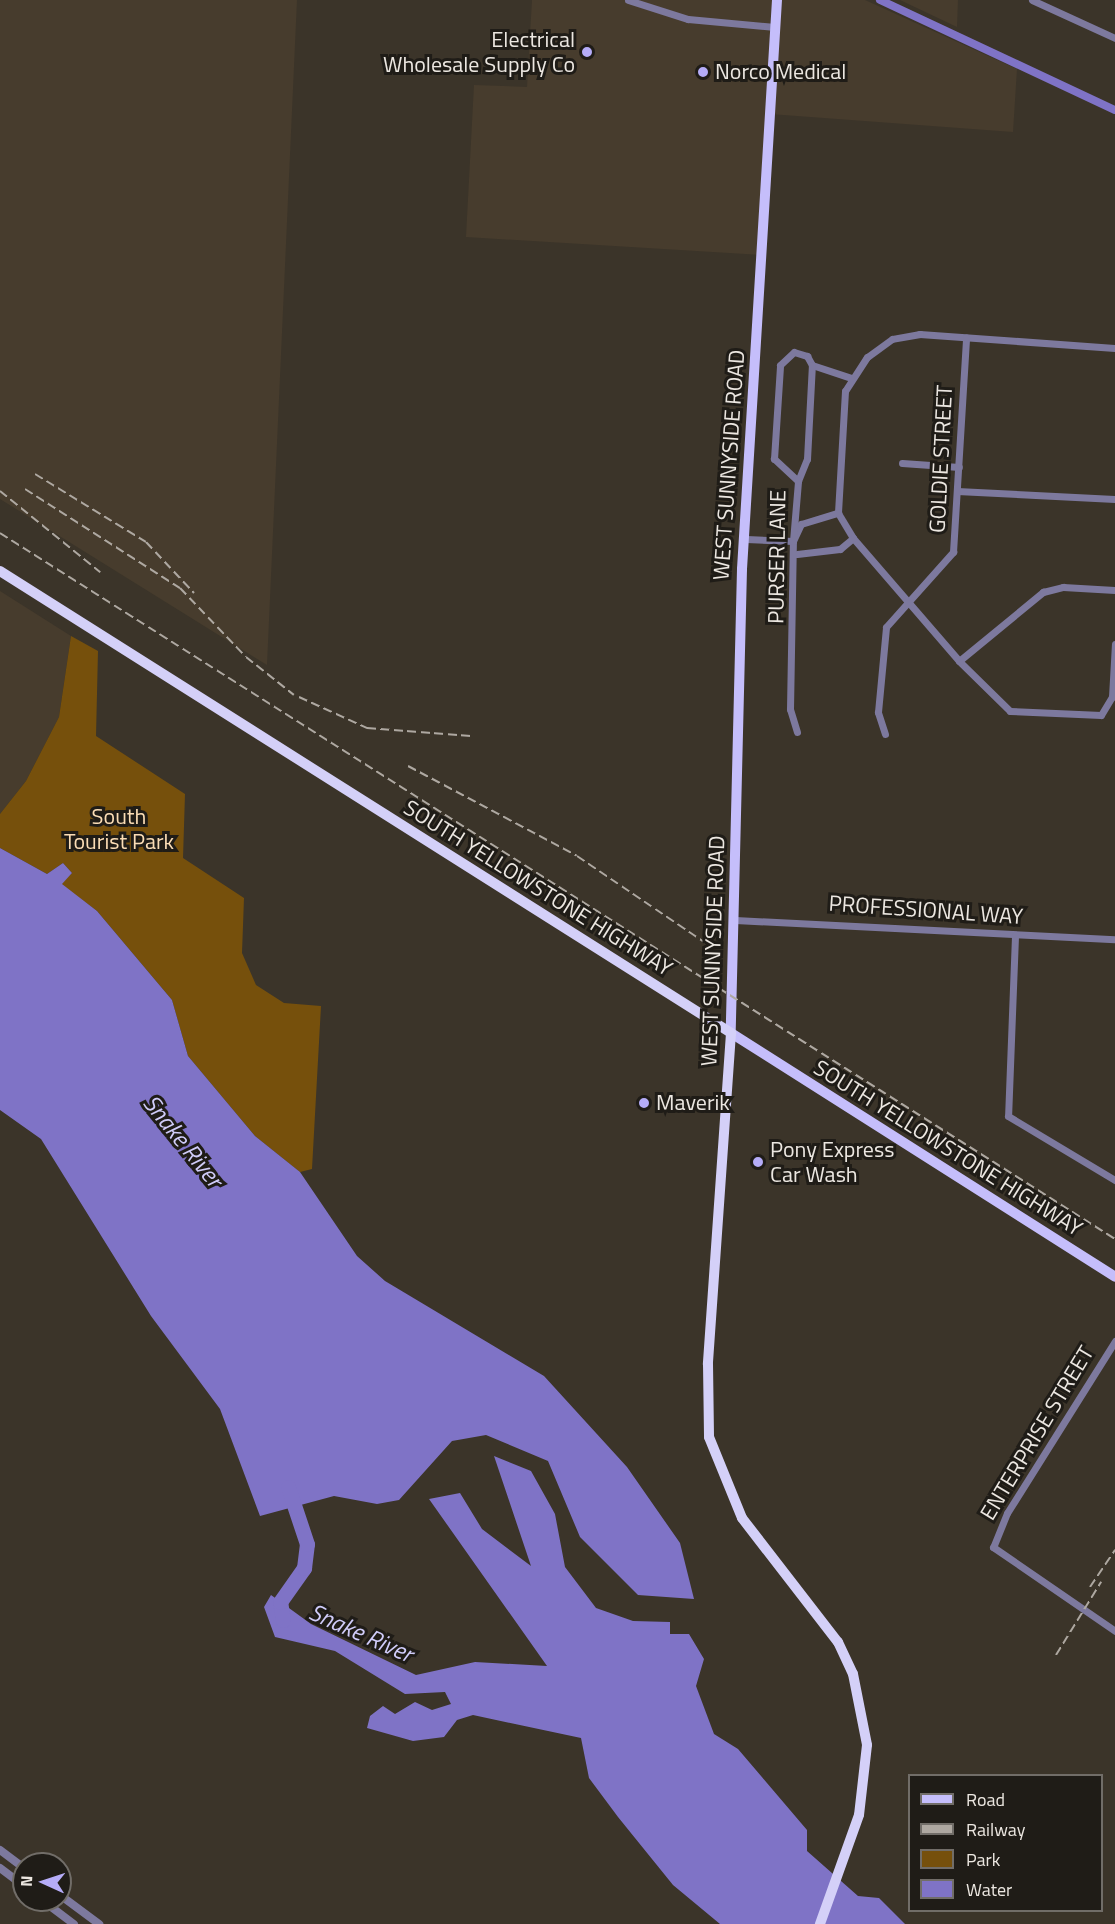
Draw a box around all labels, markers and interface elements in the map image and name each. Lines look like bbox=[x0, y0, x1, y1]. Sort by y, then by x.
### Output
place label: Electrical Wholesale Supply Co bbox=[383, 26, 575, 78]
marker: Electrical Wholesale Supply Co bbox=[580, 45, 594, 59]
place label: Norco Medical bbox=[715, 59, 846, 85]
marker: Norco Medical bbox=[696, 65, 710, 79]
street label: WEST SUNNYSIDE ROAD bbox=[708, 349, 750, 581]
street label: GOLDIE STREET bbox=[924, 384, 958, 534]
street label: PURSER LANE bbox=[763, 490, 791, 624]
street label: SOUTH YELLOWSTONE HIGHWAY bbox=[399, 794, 677, 982]
park label: South Tourist Park bbox=[64, 803, 174, 854]
street label: WEST SUNNYSIDE ROAD bbox=[696, 835, 730, 1067]
street label: PROFESSIONAL WAY bbox=[828, 890, 1024, 930]
street label: SOUTH YELLOWSTONE HIGHWAY bbox=[809, 1054, 1087, 1242]
water label: Snake River bbox=[137, 1089, 229, 1193]
place label: Maverik bbox=[656, 1090, 730, 1116]
marker: Maverik bbox=[637, 1096, 651, 1110]
place label: Pony Express Car Wash bbox=[770, 1136, 894, 1188]
marker: Pony Express Car Wash bbox=[751, 1155, 765, 1169]
street label: ENTERPRISE STREET bbox=[975, 1341, 1099, 1525]
water label: Snake River bbox=[305, 1597, 417, 1669]
legend bbox=[908, 1774, 1103, 1912]
text: Road bbox=[966, 1786, 1005, 1813]
text: Railway bbox=[966, 1816, 1025, 1843]
text: Park bbox=[966, 1846, 1000, 1873]
north arrow bbox=[12, 1852, 72, 1912]
text: N bbox=[14, 1875, 38, 1887]
text: Water bbox=[966, 1876, 1012, 1903]

